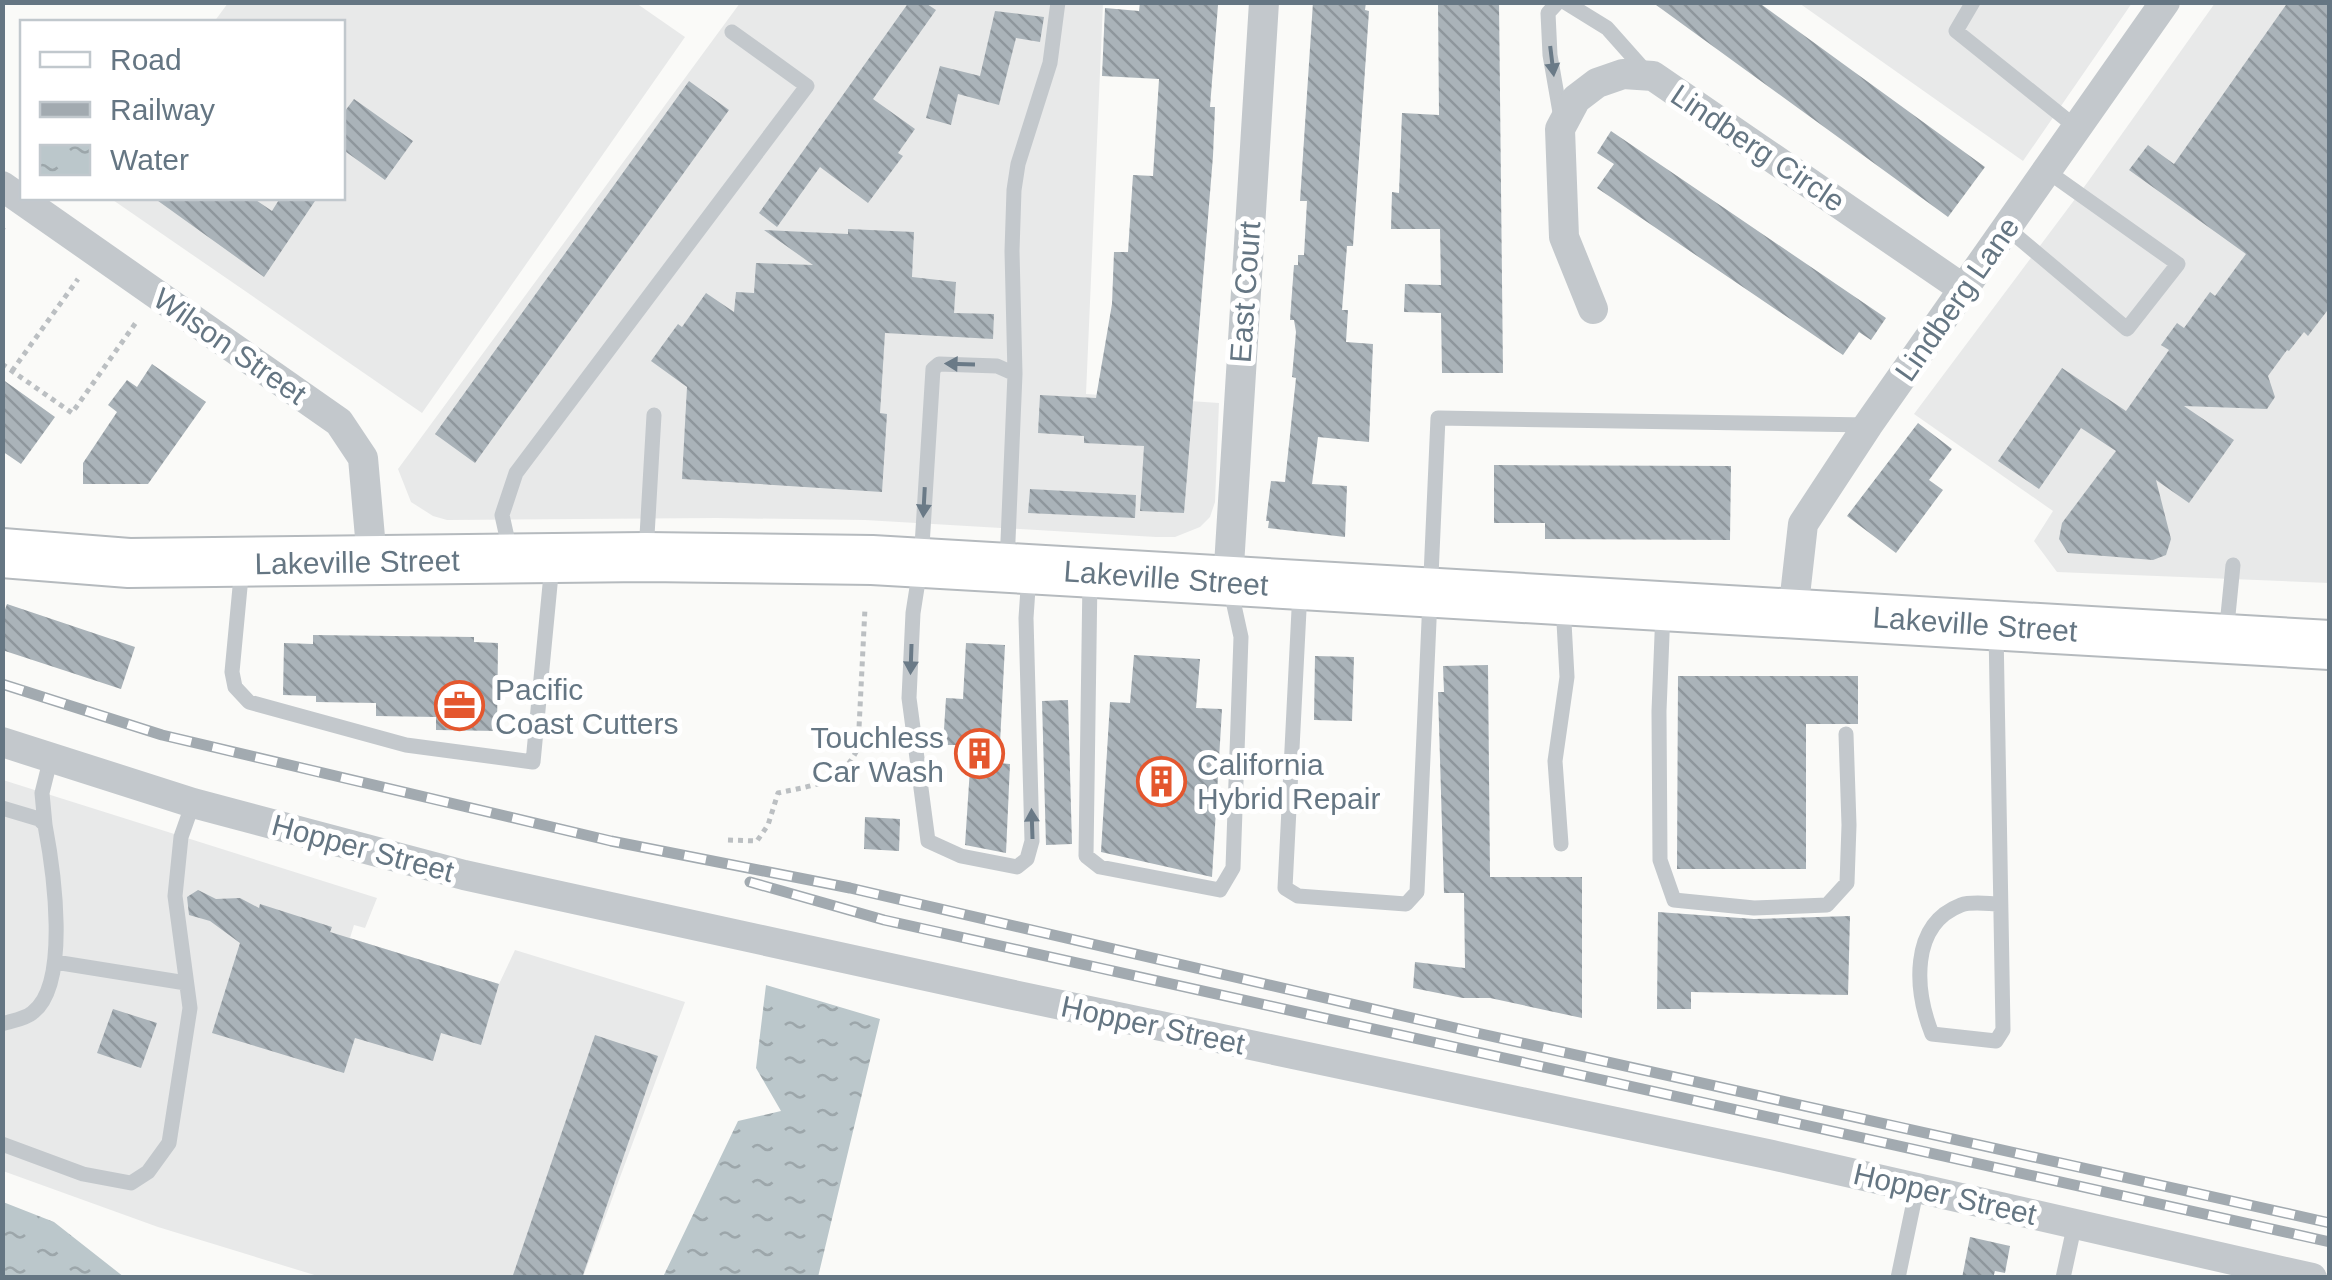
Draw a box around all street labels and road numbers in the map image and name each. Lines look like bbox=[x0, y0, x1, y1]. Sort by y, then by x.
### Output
street label: Lindberg Circle bbox=[1665, 78, 1851, 218]
street label: Lindberg Lane bbox=[1888, 211, 2026, 387]
street label: East Court bbox=[1224, 220, 1266, 364]
street label: Wilson Street bbox=[147, 281, 313, 411]
street label: Lakeville Street bbox=[254, 544, 460, 580]
street label: Lakeville Street bbox=[1063, 554, 1270, 602]
street label: Lakeville Street bbox=[1872, 600, 2079, 648]
street label: Hopper Street bbox=[269, 808, 458, 888]
street label: Hopper Street bbox=[1058, 989, 1248, 1061]
street label: Hopper Street bbox=[1850, 1157, 2040, 1231]

